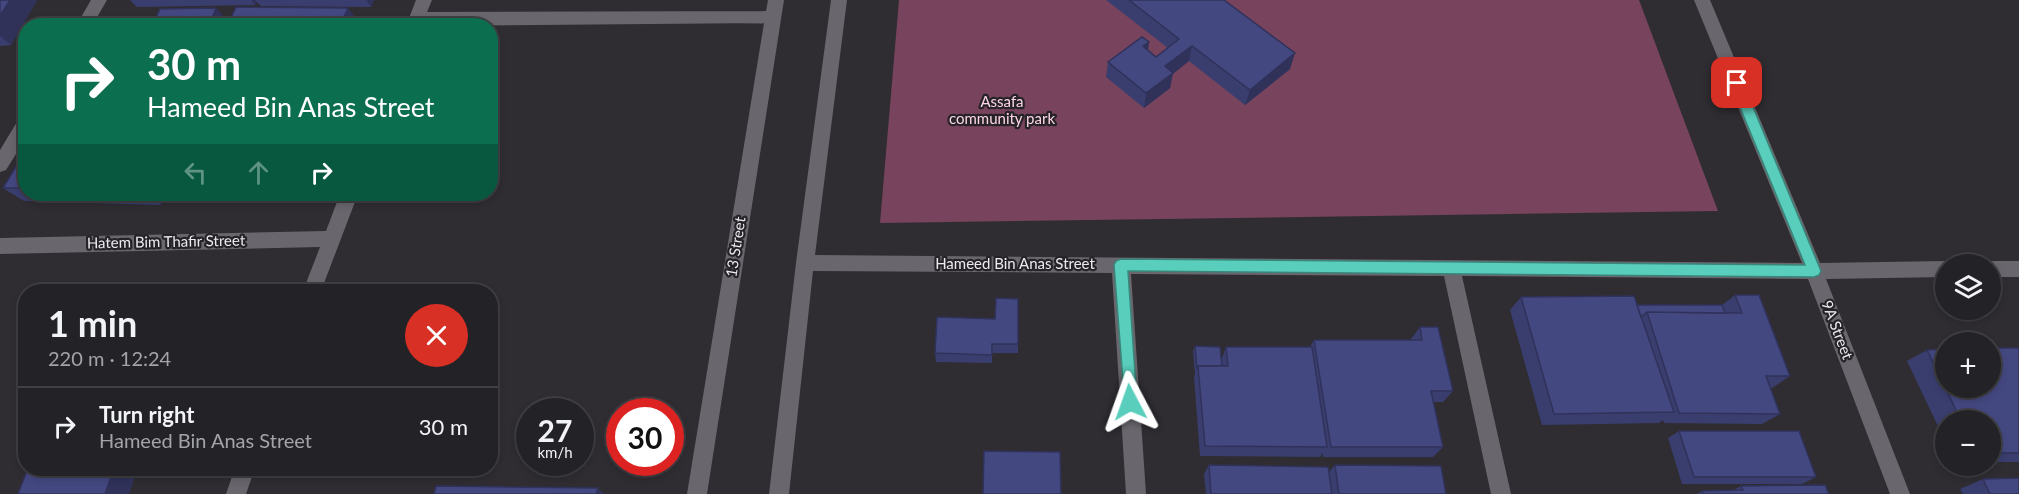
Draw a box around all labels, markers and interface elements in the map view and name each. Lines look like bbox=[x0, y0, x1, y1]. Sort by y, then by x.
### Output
text: 30 m bbox=[147, 39, 241, 89]
icon: right bbox=[48, 42, 126, 120]
pin bbox=[1711, 57, 1762, 108]
icon: arrive bbox=[1720, 66, 1753, 99]
text: Hameed Bin Anas Street bbox=[147, 90, 435, 123]
park label: Assafa community park bbox=[949, 92, 1055, 127]
icon: left bbox=[179, 156, 212, 189]
icon: ahead bbox=[242, 156, 275, 189]
icon: right bbox=[305, 156, 338, 189]
street label: 13 Street bbox=[721, 215, 749, 278]
street label: Hatem Bim Thafir Street bbox=[87, 231, 246, 251]
street label: Hameed Bin Anas Street bbox=[935, 254, 1095, 272]
map controls bbox=[1935, 254, 2001, 476]
button: layers bbox=[1935, 254, 2001, 320]
street label: 9A Street bbox=[1818, 298, 1858, 362]
text: 1 min bbox=[48, 301, 137, 345]
button: close bbox=[405, 304, 468, 367]
button: + bbox=[1935, 332, 2001, 398]
text: 220 m · 12:24 bbox=[48, 346, 171, 370]
position arrow bbox=[1098, 370, 1162, 434]
speed limit sign: 30 bbox=[606, 398, 684, 476]
text: Turn right bbox=[99, 401, 194, 428]
icon: right bbox=[48, 410, 81, 443]
button: − bbox=[1935, 410, 2001, 476]
text: 27 bbox=[538, 412, 572, 448]
text: 30 m bbox=[419, 413, 468, 440]
text: Hameed Bin Anas Street bbox=[99, 428, 312, 452]
text: km/h bbox=[537, 443, 573, 461]

